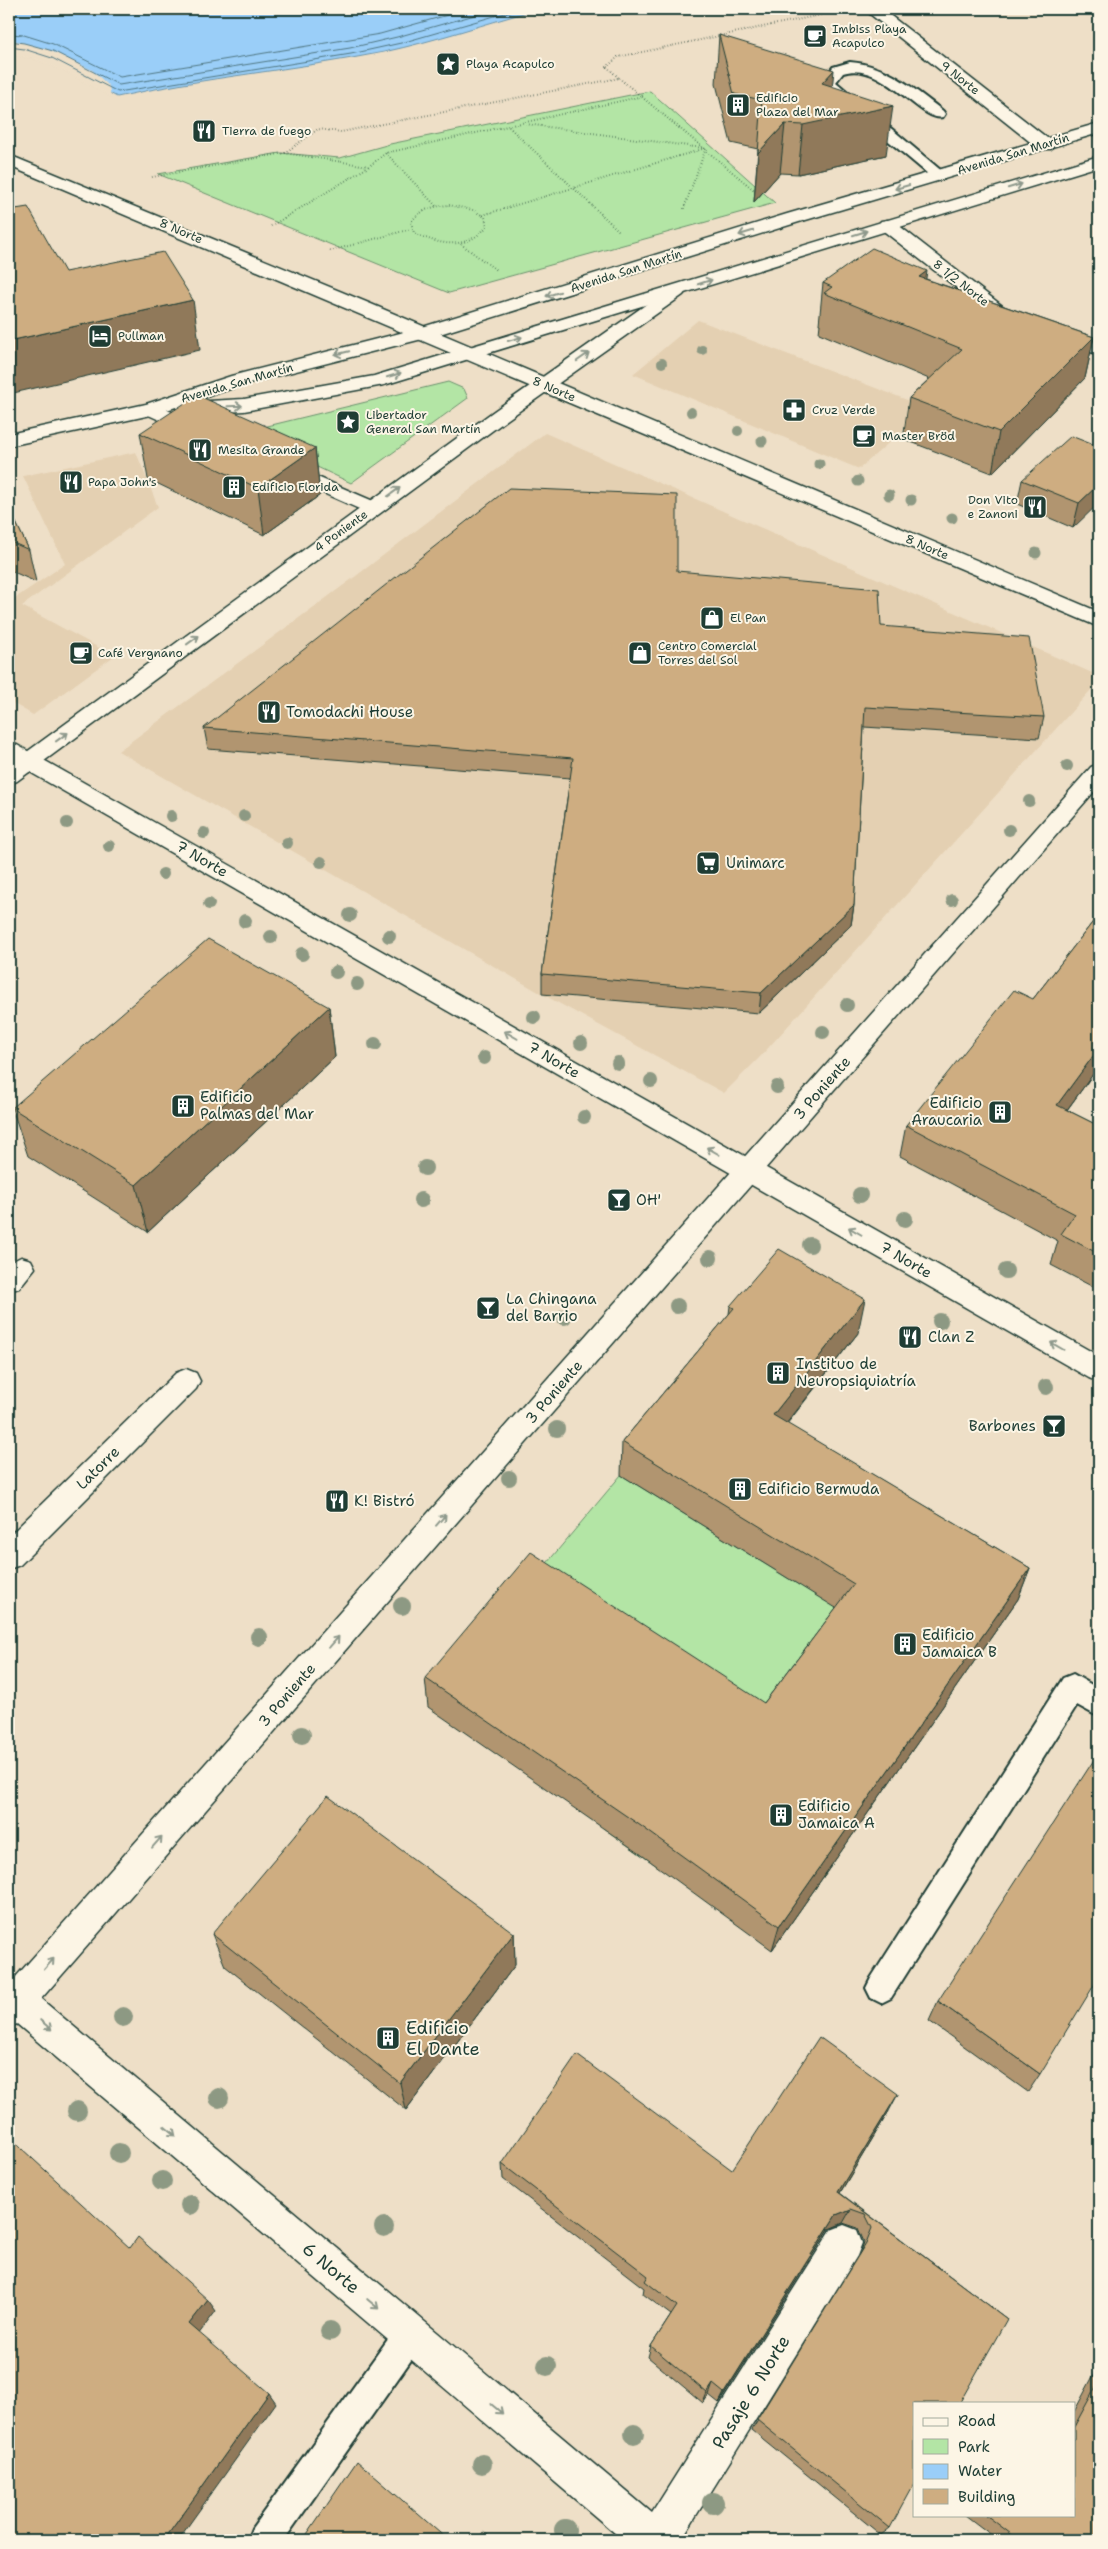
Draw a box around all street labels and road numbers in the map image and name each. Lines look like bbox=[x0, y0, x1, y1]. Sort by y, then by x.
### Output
street label: 9 Norte bbox=[937, 58, 983, 98]
street label: Avenida San Martín bbox=[955, 129, 1071, 179]
street label: 8 Norte bbox=[157, 215, 205, 247]
street label: Avenida San Martín bbox=[568, 245, 684, 297]
street label: 8 1/2 Norte bbox=[930, 256, 992, 310]
street label: Avenida San Martín bbox=[179, 359, 295, 407]
street label: 8 Norte bbox=[530, 373, 578, 405]
street label: 4 Poniente bbox=[311, 506, 371, 556]
street label: 8 Norte bbox=[903, 531, 951, 563]
street label: 7 Norte bbox=[172, 836, 232, 882]
street label: 7 Norte bbox=[524, 1037, 584, 1083]
street label: 3 Poniente bbox=[789, 1052, 855, 1124]
street label: 7 Norte bbox=[876, 1237, 936, 1283]
street label: 3 Poniente bbox=[521, 1356, 587, 1428]
street label: Latorre bbox=[72, 1442, 124, 1494]
street label: 3 Poniente bbox=[254, 1659, 320, 1731]
street label: 6 Norte bbox=[297, 2237, 365, 2299]
street label: Pasaje 6 Norte bbox=[706, 2331, 796, 2453]

